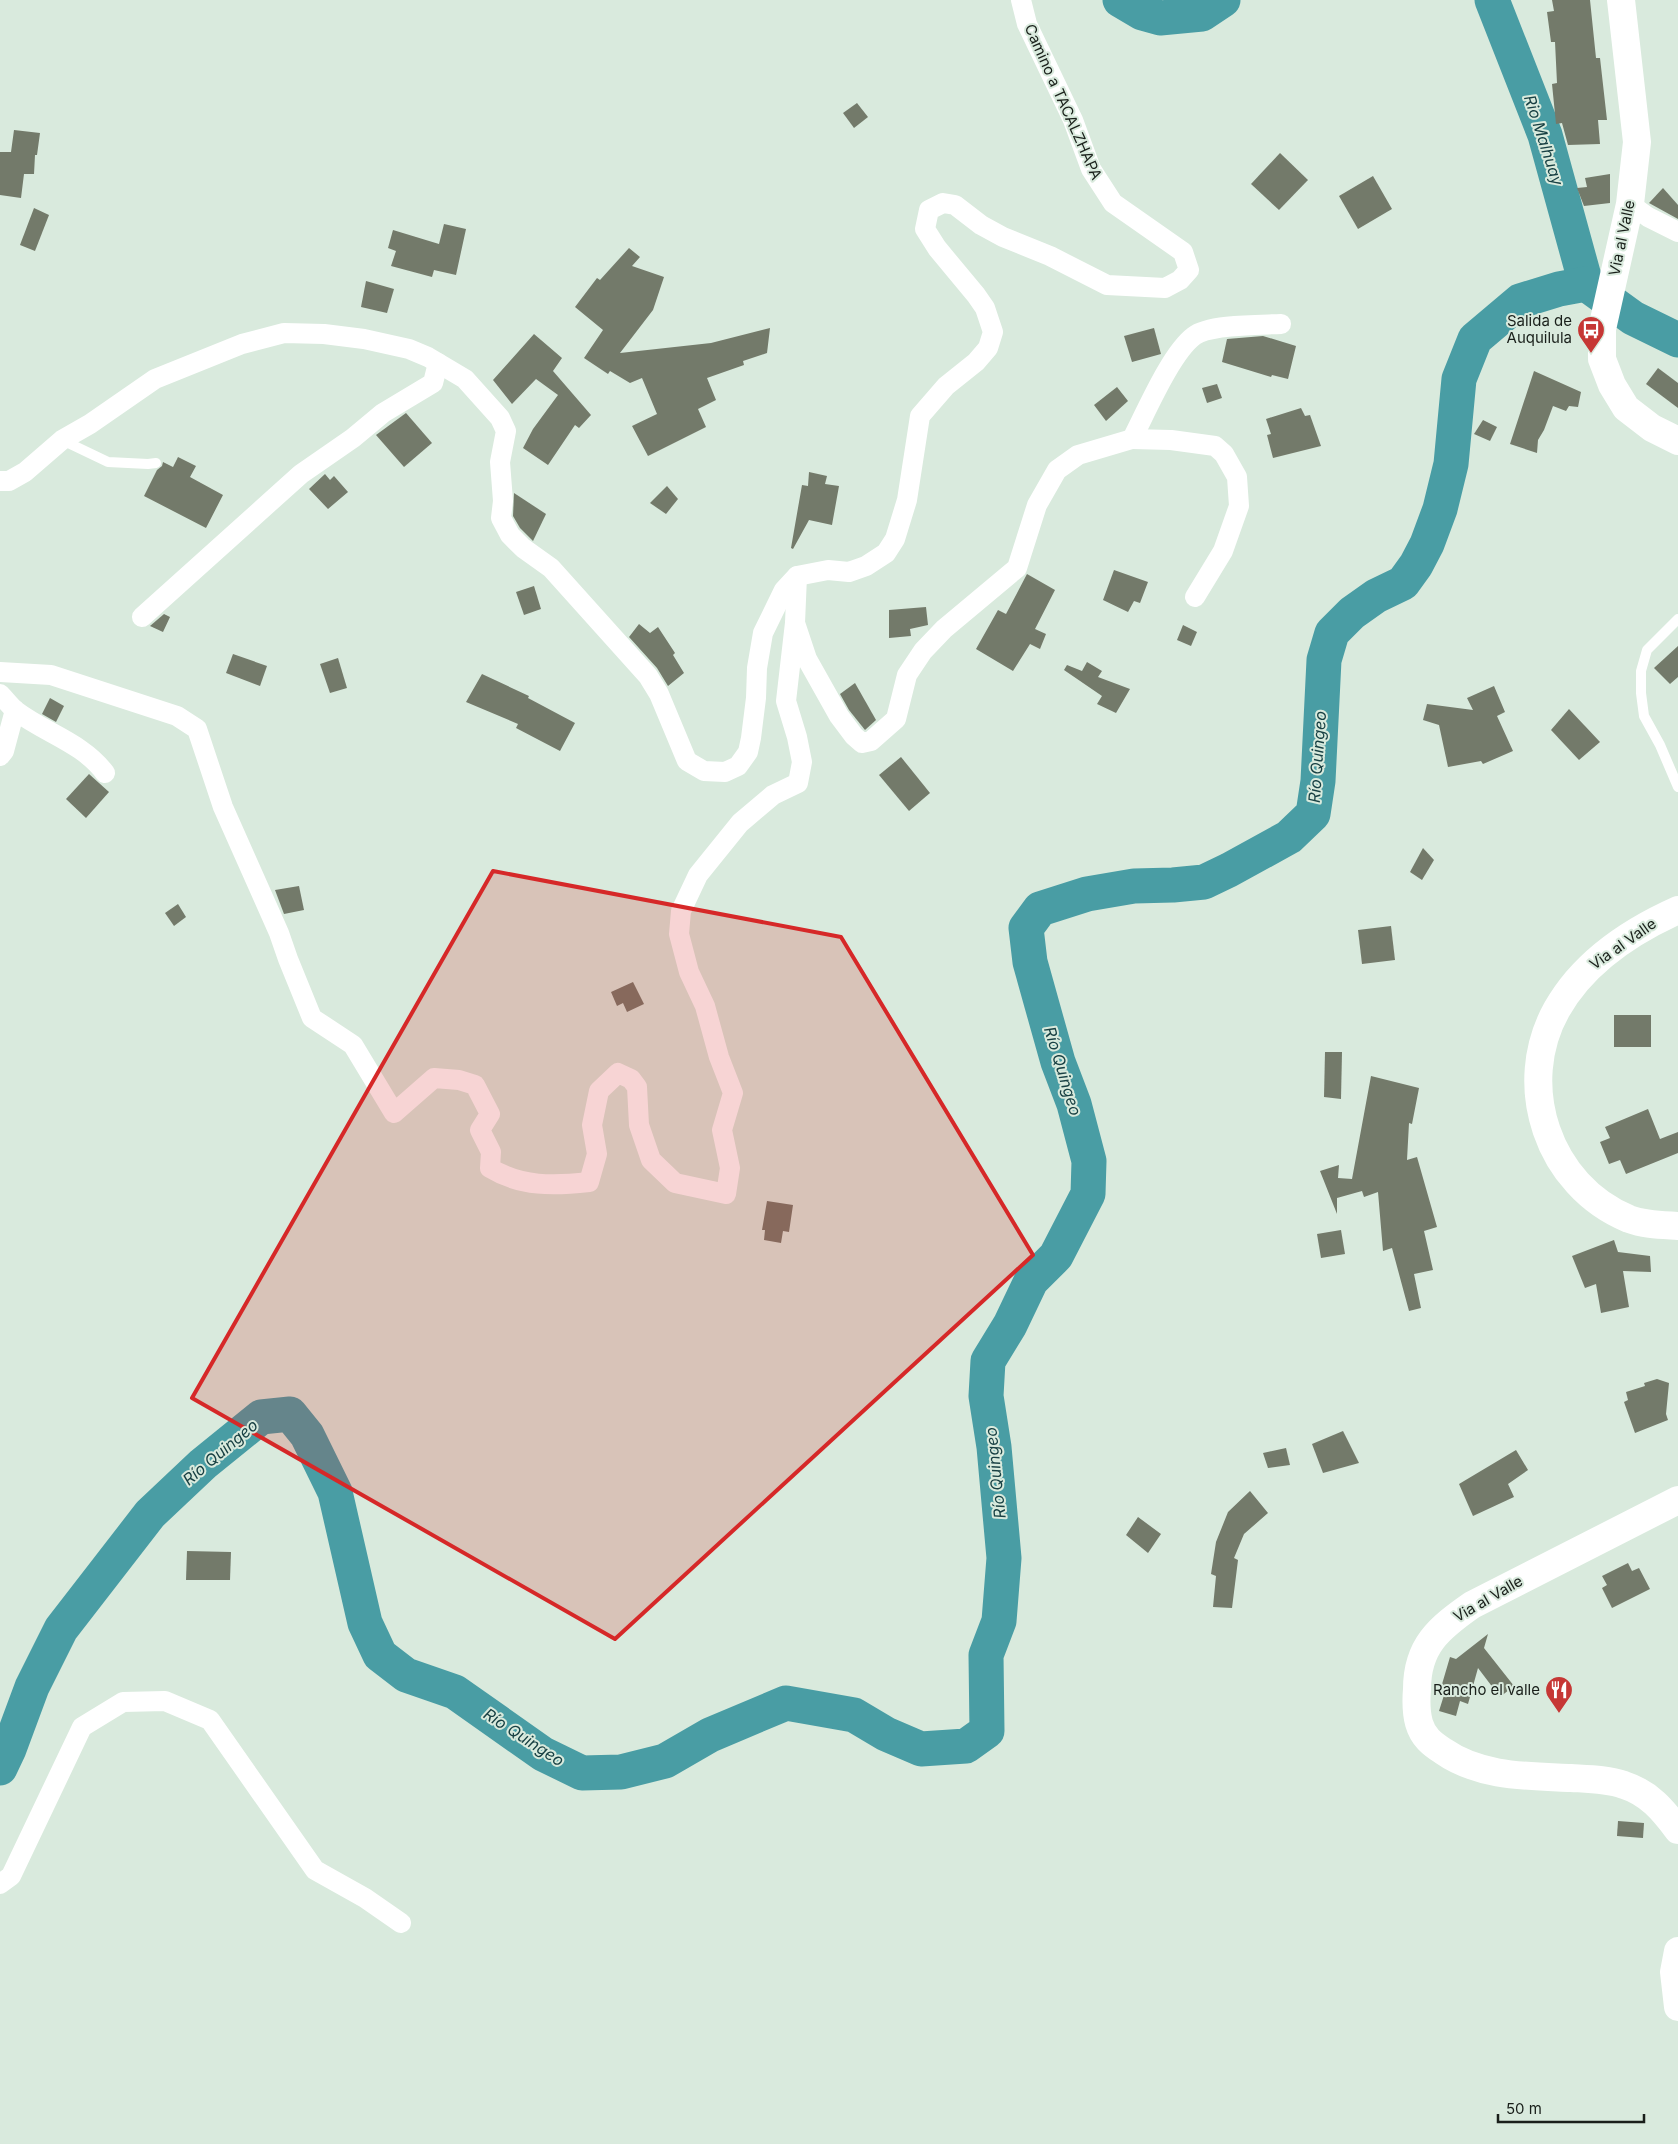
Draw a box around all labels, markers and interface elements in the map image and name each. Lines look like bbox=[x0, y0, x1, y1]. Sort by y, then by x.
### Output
street label: Camino a TACALZHAPA bbox=[1021, 21, 1106, 183]
water label: Rio Malhuay bbox=[1520, 92, 1568, 189]
street label: Via al Valle bbox=[1604, 198, 1639, 277]
place label: Salida de Auquilula bbox=[1507, 311, 1572, 347]
bus stop icon: Salida de Auquilula bbox=[1576, 315, 1606, 354]
water label: Río Quingeo bbox=[1304, 710, 1330, 804]
street label: Via al Valle bbox=[1586, 914, 1660, 973]
water label: Río Quingeo bbox=[1040, 1024, 1086, 1118]
water label: Río Quingeo bbox=[178, 1415, 262, 1489]
water label: Río Quingeo bbox=[980, 1426, 1010, 1520]
street label: Via al Valle bbox=[1450, 1571, 1526, 1626]
restaurant icon: Rancho el valle bbox=[1544, 1675, 1574, 1714]
place label: Rancho el valle bbox=[1433, 1680, 1540, 1699]
water label: Río Quingeo bbox=[480, 1704, 568, 1770]
scale bar bbox=[1498, 2092, 1644, 2124]
text: 50 m bbox=[1506, 2099, 1542, 2118]

